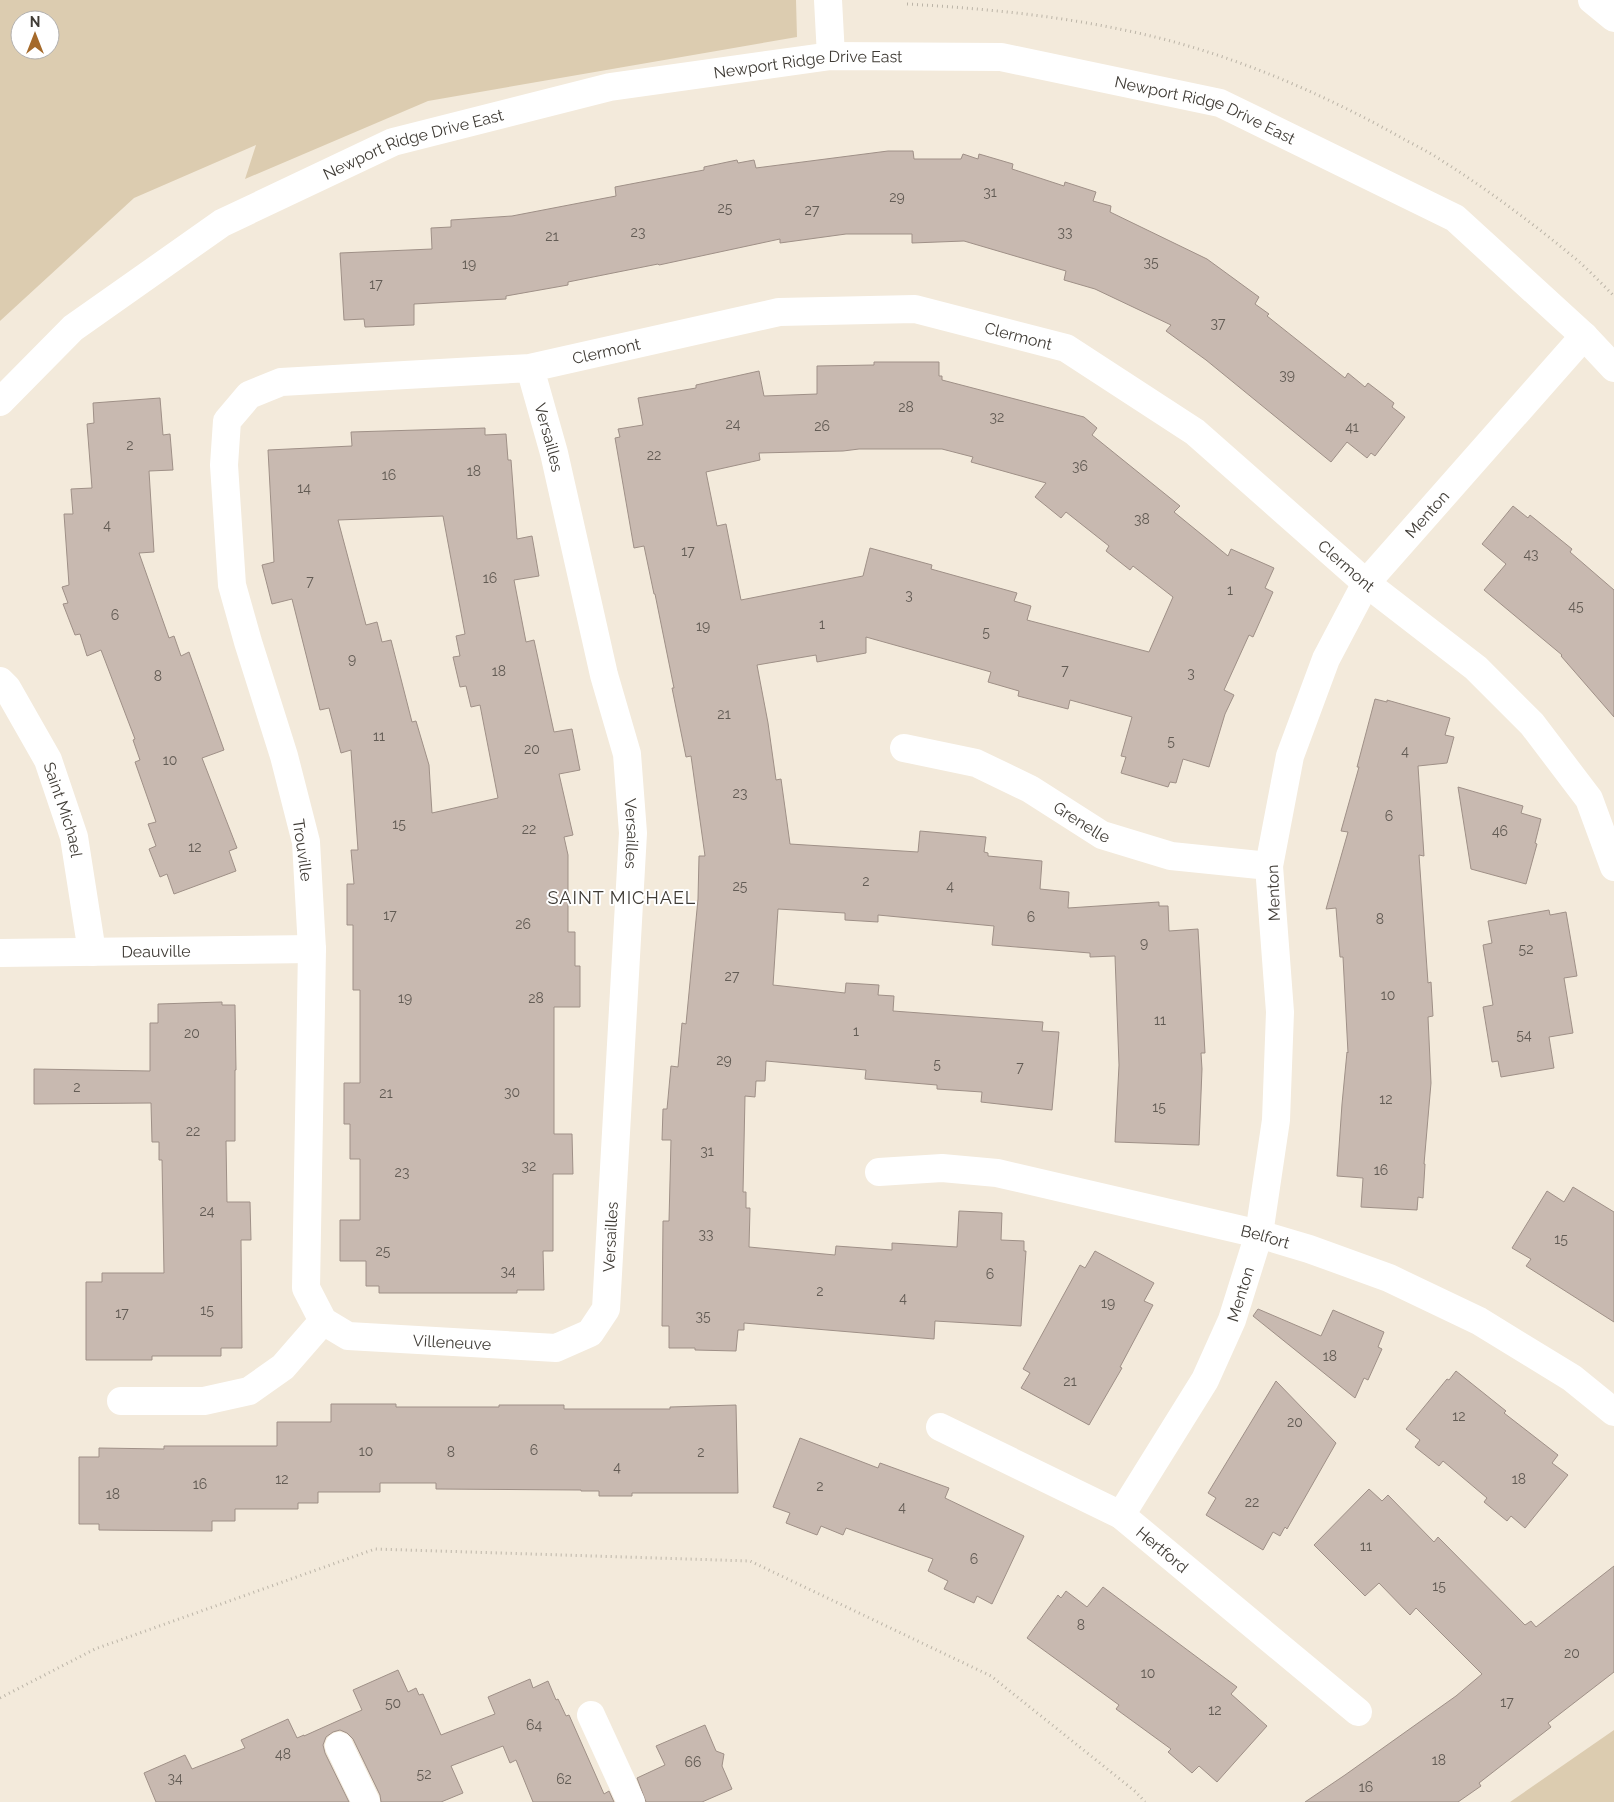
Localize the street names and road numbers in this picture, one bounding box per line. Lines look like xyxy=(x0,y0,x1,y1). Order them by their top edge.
street label: Newport Ridge Drive East xyxy=(712,47,903,82)
street label: Newport Ridge Drive East xyxy=(1113,72,1299,149)
street label: Newport Ridge Drive East xyxy=(320,105,506,184)
street label: Clermont xyxy=(982,318,1055,354)
street label: Clermont xyxy=(570,334,643,368)
street label: Versailles xyxy=(530,401,567,474)
street label: Menton xyxy=(1401,487,1453,542)
street label: Clermont xyxy=(1314,536,1379,596)
street label: Saint Michael xyxy=(39,760,86,859)
street label: Versailles xyxy=(620,798,642,870)
street label: Grenelle xyxy=(1050,798,1112,847)
street label: Trouville xyxy=(289,818,316,883)
street label: Menton xyxy=(1263,864,1284,922)
street label: Deauville xyxy=(121,942,191,961)
street label: Versailles xyxy=(599,1201,622,1273)
street label: Belfort xyxy=(1239,1221,1292,1253)
street label: Menton xyxy=(1223,1264,1258,1324)
street label: Villeneuve xyxy=(412,1331,492,1354)
street label: Hertford xyxy=(1132,1523,1192,1577)

